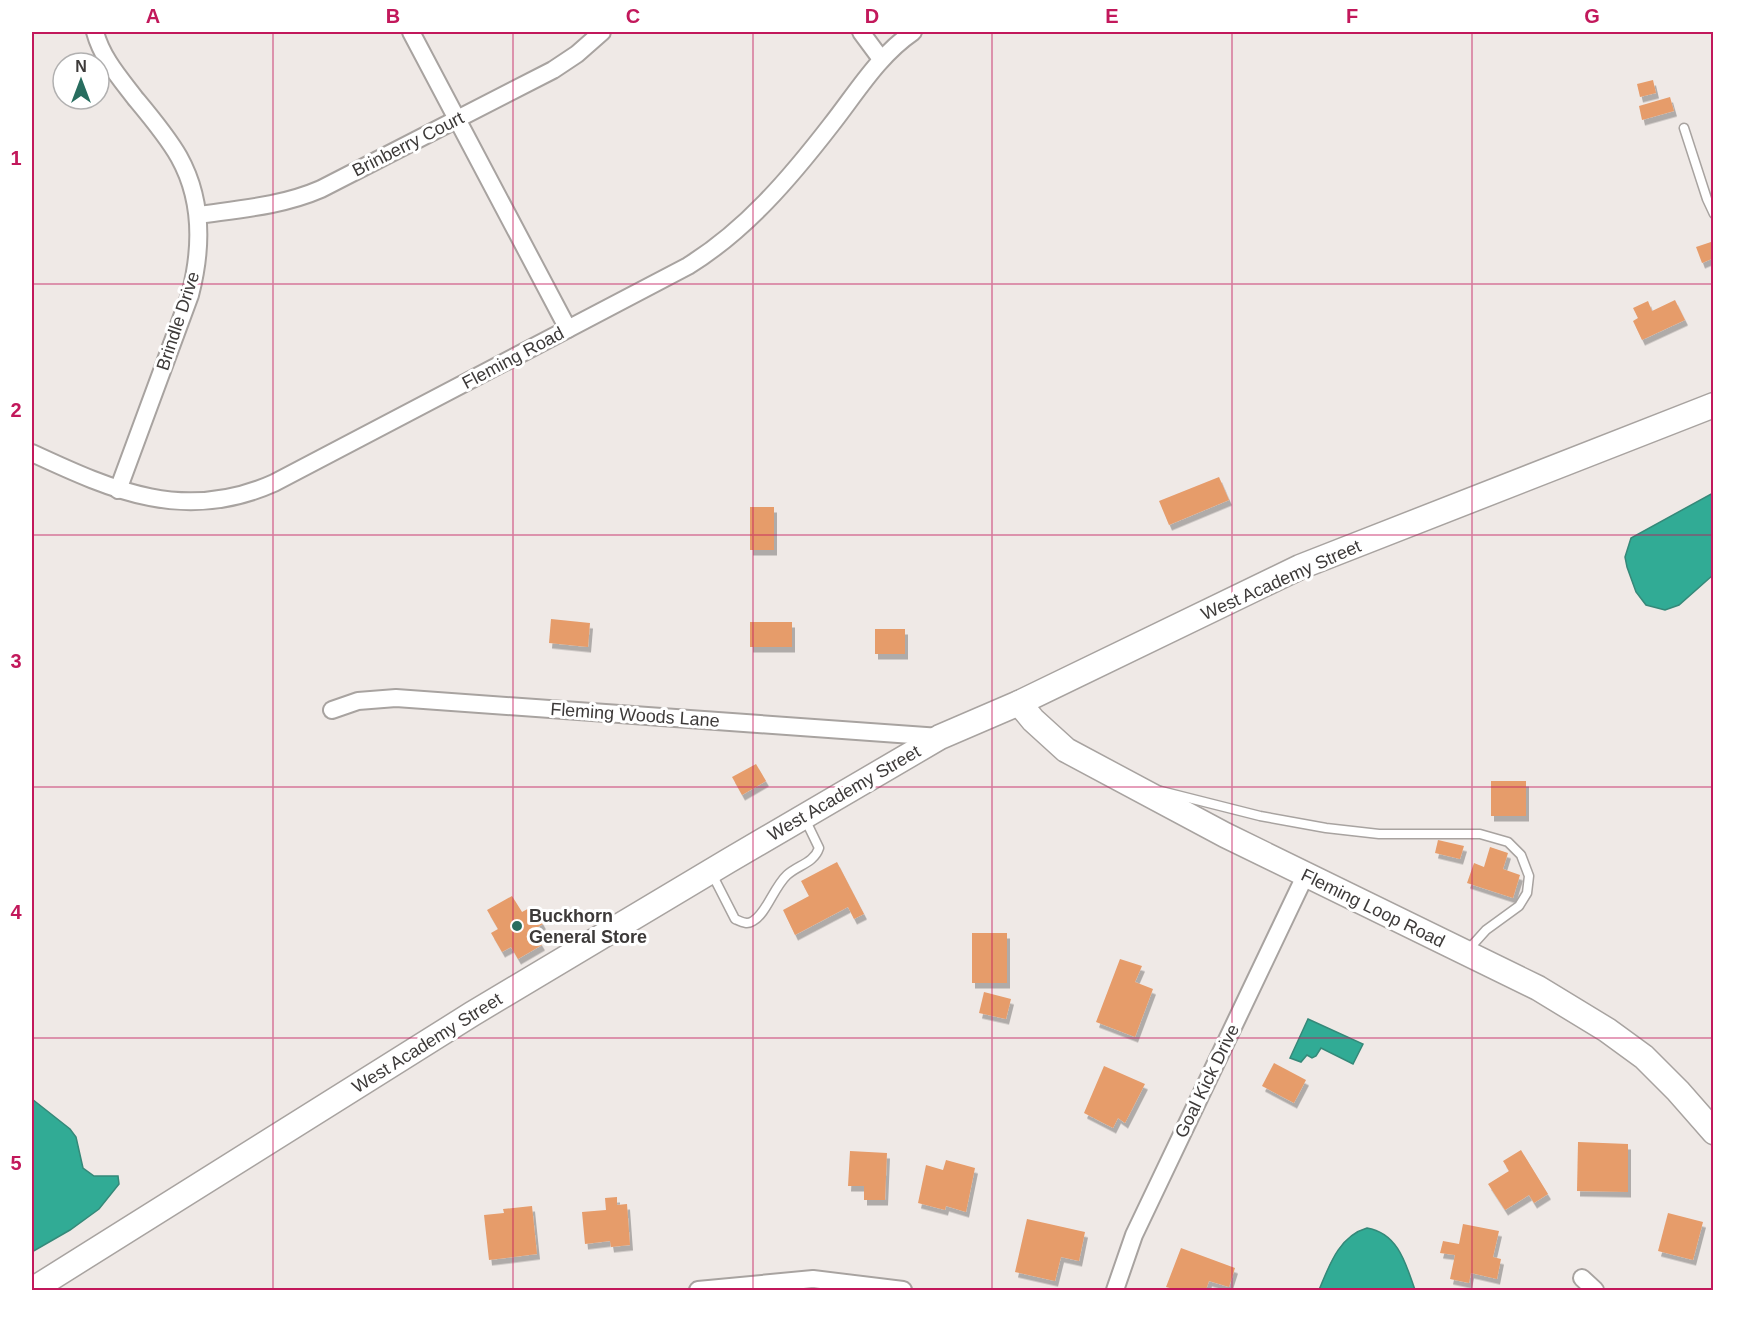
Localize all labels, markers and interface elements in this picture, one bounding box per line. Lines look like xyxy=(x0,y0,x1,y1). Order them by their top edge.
text: A xyxy=(146,5,160,27)
text: B xyxy=(386,5,400,27)
text: C xyxy=(626,5,640,27)
text: D xyxy=(865,5,879,27)
text: E xyxy=(1105,5,1119,27)
text: F xyxy=(1346,5,1358,27)
text: G xyxy=(1584,5,1600,27)
north arrow xyxy=(51,51,111,111)
text: N xyxy=(75,58,87,75)
street label: Brinberry Court xyxy=(349,107,467,181)
text: 1 xyxy=(10,147,22,169)
street label: Brindle Drive xyxy=(153,269,203,373)
street label: Fleming Road xyxy=(459,323,567,393)
text: 2 xyxy=(10,399,22,421)
street label: West Academy Street xyxy=(1198,536,1364,624)
text: 3 xyxy=(10,650,22,672)
street label: Fleming Woods Lane xyxy=(550,699,720,731)
street label: West Academy Street xyxy=(764,741,924,845)
street label: Fleming Loop Road xyxy=(1298,865,1448,951)
text: 4 xyxy=(10,901,22,923)
place label: Buckhorn General Store xyxy=(529,906,647,947)
marker: Buckhorn General Store xyxy=(510,919,524,933)
street label: West Academy Street xyxy=(348,989,506,1097)
street label: Goal Kick Drive xyxy=(1171,1021,1243,1141)
text: 5 xyxy=(10,1152,22,1174)

